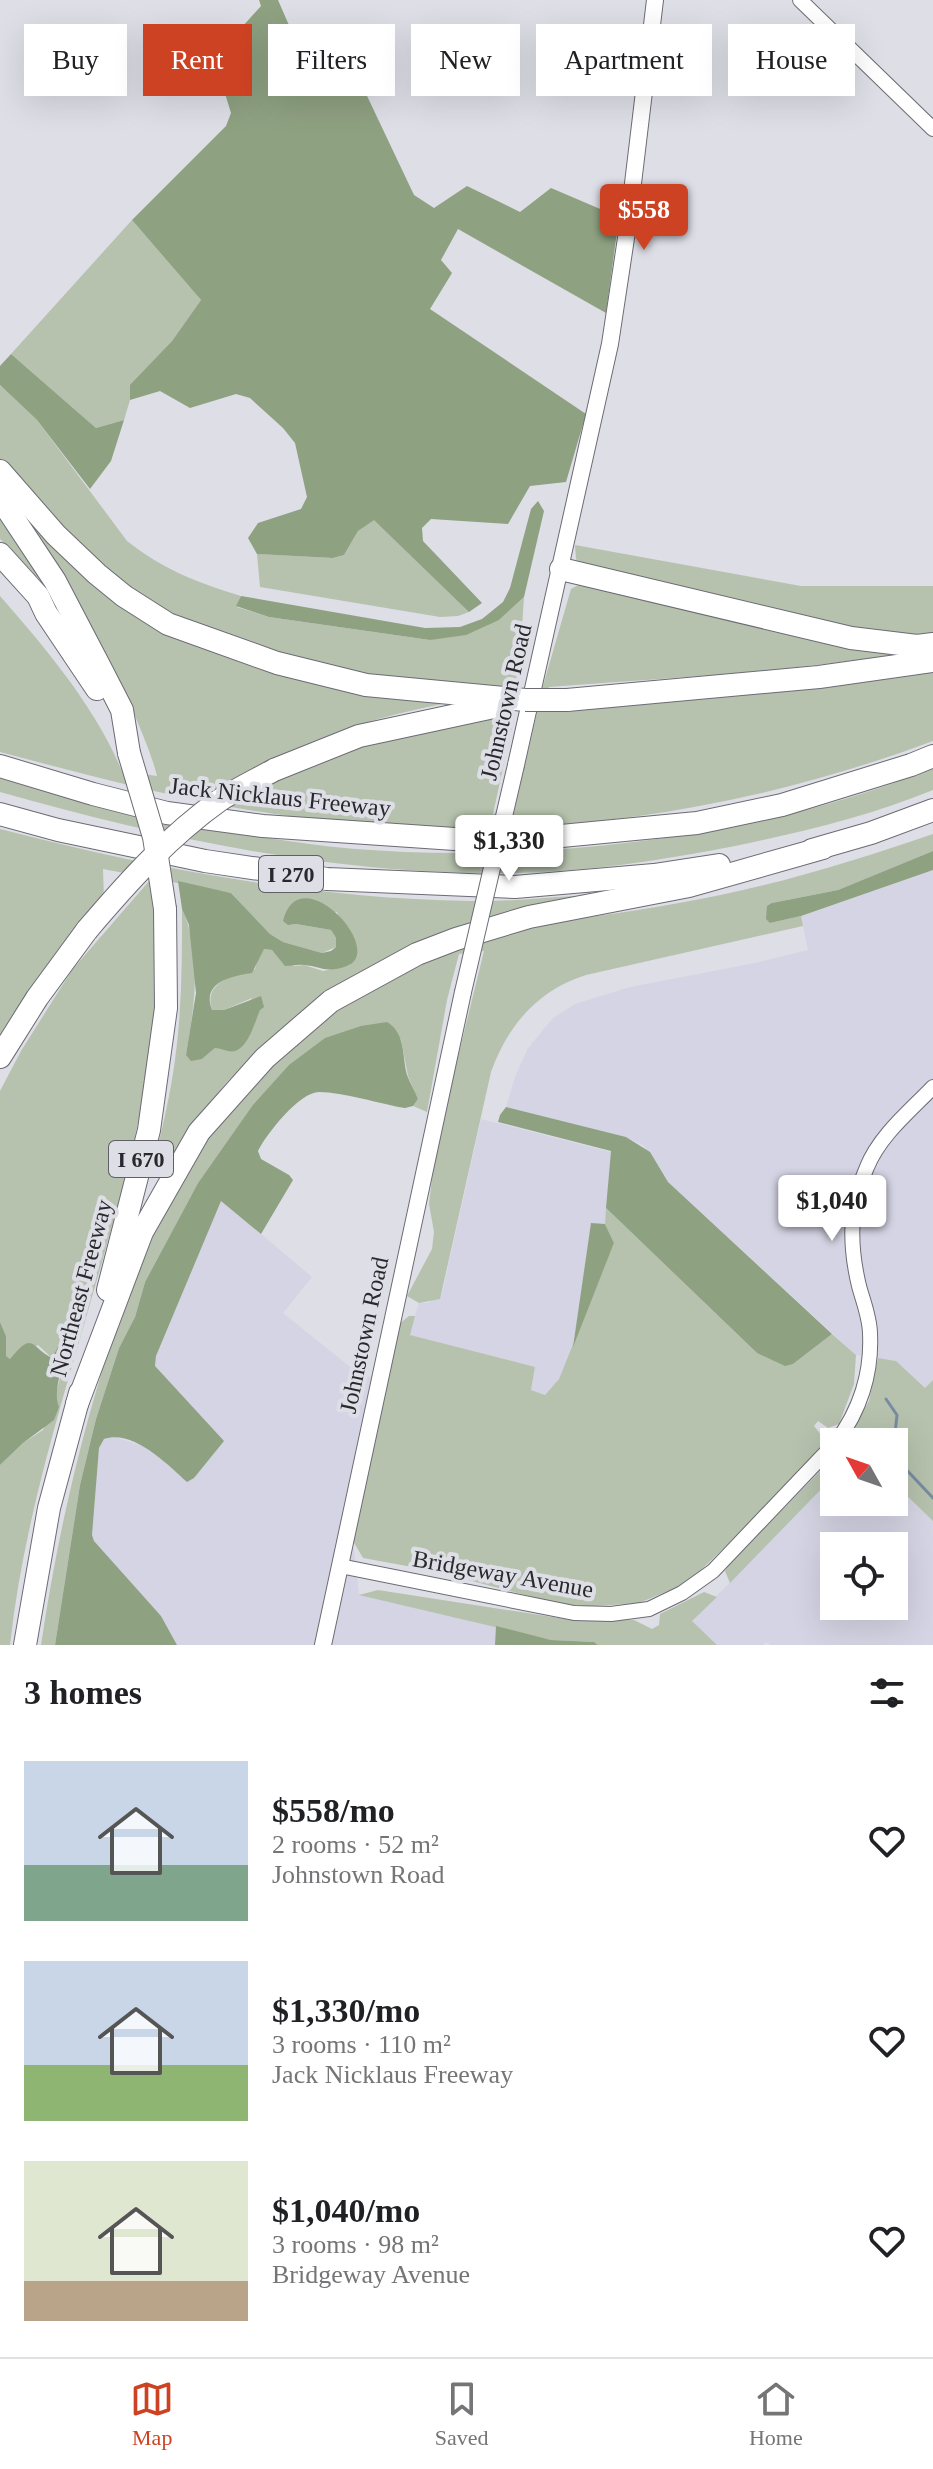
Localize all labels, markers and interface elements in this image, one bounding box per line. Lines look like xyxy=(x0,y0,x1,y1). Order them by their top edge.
chip: Buy xyxy=(24,24,127,96)
chip: Rent xyxy=(143,24,252,96)
chip: Filters xyxy=(268,24,395,96)
chip: New xyxy=(411,24,520,96)
chip: Apartment xyxy=(536,24,712,96)
chip: House xyxy=(728,24,855,96)
pin: $558 xyxy=(597,184,691,252)
text: $558 xyxy=(618,195,670,224)
street label: Johnstown Road xyxy=(475,621,537,783)
street label: Jack Nicklaus Freeway xyxy=(168,772,392,822)
pin: $1,330 xyxy=(444,815,574,883)
text: $1,330 xyxy=(473,826,545,855)
road number: I 270 xyxy=(259,856,323,892)
road number: I 670 xyxy=(109,1141,173,1177)
pin: $1,040 xyxy=(767,1175,897,1243)
text: $1,040 xyxy=(796,1186,868,1215)
street label: Northeast Freeway xyxy=(45,1197,117,1379)
street label: Johnstown Road xyxy=(335,1254,393,1416)
north arrow xyxy=(820,1428,908,1516)
map controls xyxy=(820,1428,908,1620)
button: locate xyxy=(820,1532,908,1620)
street label: Bridgeway Avenue xyxy=(411,1545,595,1603)
icon: filters xyxy=(865,1671,909,1715)
text: 3 homes xyxy=(24,1674,142,1711)
text: $558/mo xyxy=(272,1792,395,1829)
icon: home xyxy=(88,1793,184,1889)
icon: heart xyxy=(865,1819,909,1863)
text: 2 rooms · 52 m² xyxy=(272,1830,439,1859)
text: Johnstown Road xyxy=(272,1860,445,1889)
text: $1,330/mo xyxy=(272,1992,420,2029)
icon: home xyxy=(88,1993,184,2089)
icon: heart xyxy=(865,2019,909,2063)
text: 3 rooms · 110 m² xyxy=(272,2030,451,2059)
text: Jack Nicklaus Freeway xyxy=(272,2060,513,2089)
text: $1,040/mo xyxy=(272,2192,420,2229)
icon: home xyxy=(88,2193,184,2289)
icon: heart xyxy=(865,2219,909,2263)
text: 3 rooms · 98 m² xyxy=(272,2230,439,2259)
text: Bridgeway Avenue xyxy=(272,2260,470,2289)
tab: Map xyxy=(130,2377,174,2451)
tab: Saved xyxy=(435,2377,488,2451)
tab: Home xyxy=(749,2377,803,2451)

